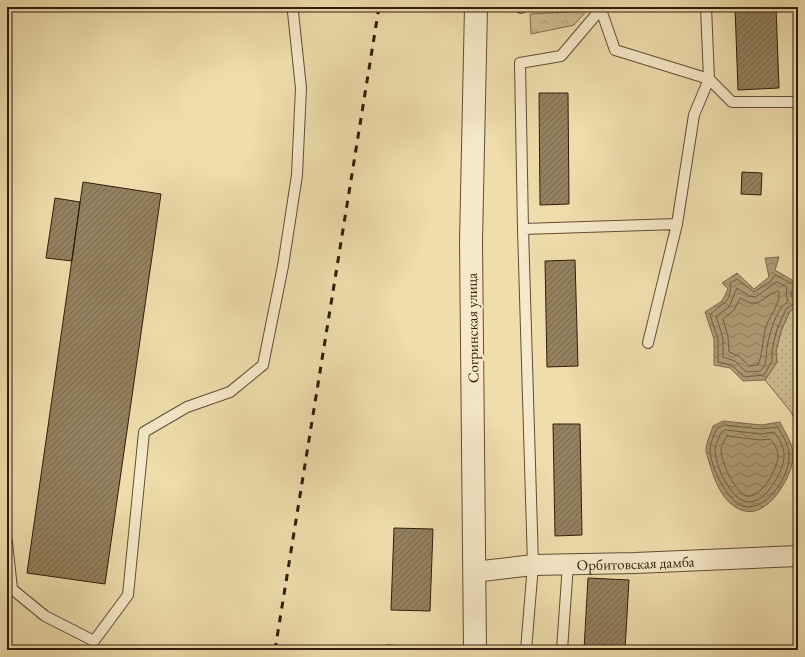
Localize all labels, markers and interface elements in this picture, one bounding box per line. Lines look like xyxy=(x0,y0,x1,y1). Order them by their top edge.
street label: Согринская улица xyxy=(462,273,482,383)
street label: Орбитовская дамба xyxy=(576,551,695,574)

